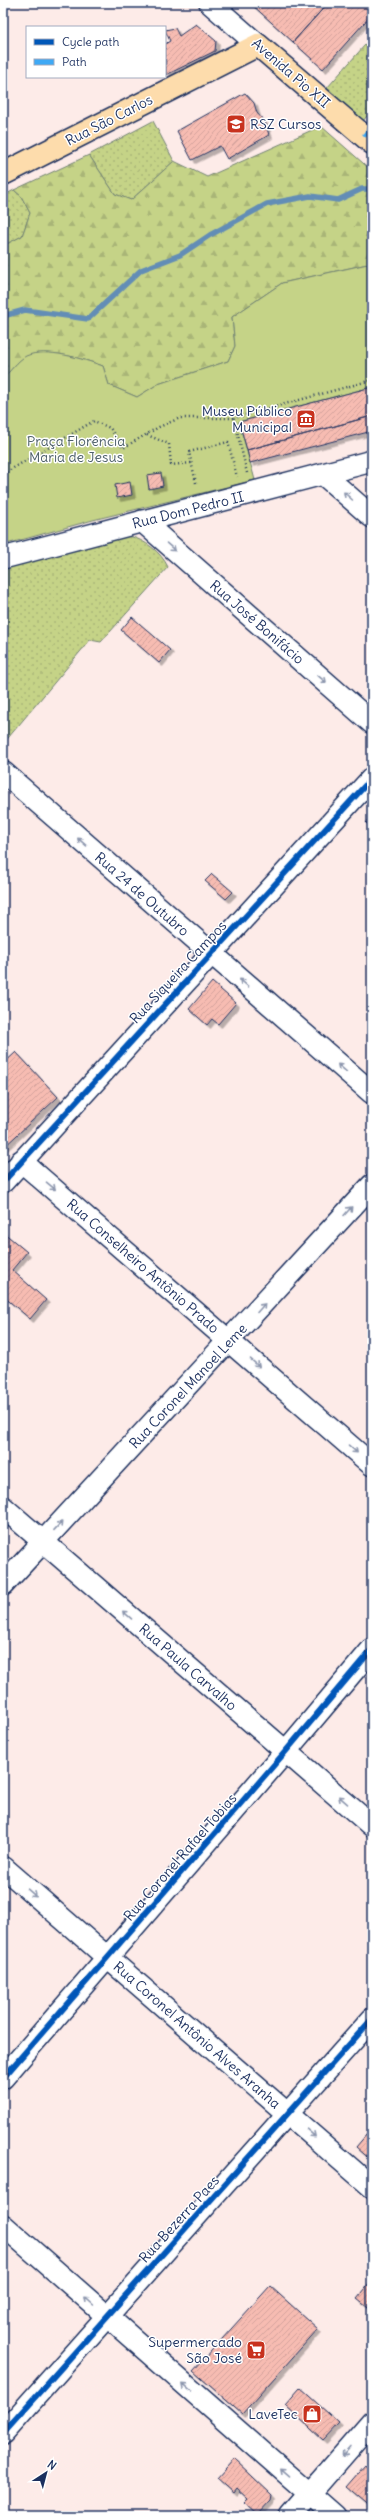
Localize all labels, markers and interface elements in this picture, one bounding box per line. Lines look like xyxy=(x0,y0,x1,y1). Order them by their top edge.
legend xyxy=(26,26,166,78)
text: Cycle path xyxy=(62,34,119,49)
street label: Avenida Pio XII xyxy=(248,34,334,112)
text: Path xyxy=(62,54,87,69)
street label: Rua São Carlos xyxy=(62,90,156,150)
school or university icon: RSZ Cursos xyxy=(225,113,247,135)
place label: RSZ Cursos xyxy=(250,115,321,133)
place label: Museu Público Municipal xyxy=(202,402,292,436)
museum icon: Museu Público Municipal xyxy=(295,408,317,430)
park label: Praça Florência Maria de Jesus xyxy=(27,432,125,466)
street label: Rua Dom Pedro II xyxy=(130,487,246,533)
one-way arrow xyxy=(343,492,353,501)
one-way arrow xyxy=(166,543,177,552)
street label: Rua José Bonifácio xyxy=(206,576,308,668)
one-way arrow xyxy=(316,675,327,684)
one-way arrow xyxy=(77,838,88,847)
street label: Rua 24 de Outubro xyxy=(91,848,193,940)
street label: Rua Siqueira Campos xyxy=(126,917,230,1027)
one-way arrow xyxy=(239,979,249,988)
one-way arrow xyxy=(337,1063,348,1072)
one-way arrow xyxy=(46,1182,56,1191)
street label: Rua Conselheiro Antônio Prado xyxy=(63,1195,223,1337)
one-way arrow xyxy=(343,1206,353,1216)
one-way arrow xyxy=(256,1302,265,1313)
street label: Rua Coronel Manoel Leme xyxy=(125,1320,251,1452)
one-way arrow xyxy=(250,1359,260,1368)
one-way arrow xyxy=(348,1444,358,1453)
one-way arrow xyxy=(53,1521,63,1531)
one-way arrow xyxy=(122,1611,133,1620)
street label: Rua Paula Carvalho xyxy=(135,1620,241,1714)
street label: Rua Coronel Rafael Tobias xyxy=(120,1789,240,1925)
one-way arrow xyxy=(337,1796,348,1805)
one-way arrow xyxy=(27,1888,37,1897)
street label: Rua Coronel Antônio Alves Aranha xyxy=(110,1957,284,2113)
one-way arrow xyxy=(306,2129,316,2138)
street label: Rua Bezerra Paes xyxy=(135,2172,223,2266)
one-way arrow xyxy=(84,2297,94,2306)
place label: Supermercado São José xyxy=(148,2333,242,2367)
supermarket icon: Supermercado São José xyxy=(245,2339,267,2361)
one-way arrow xyxy=(181,2382,192,2391)
shop icon: LaveTec xyxy=(301,2403,323,2425)
place label: LaveTec xyxy=(248,2405,298,2423)
one-way arrow xyxy=(342,2447,351,2457)
north arrow xyxy=(26,2453,66,2493)
text: N xyxy=(45,2457,59,2473)
one-way arrow xyxy=(280,2468,290,2477)

